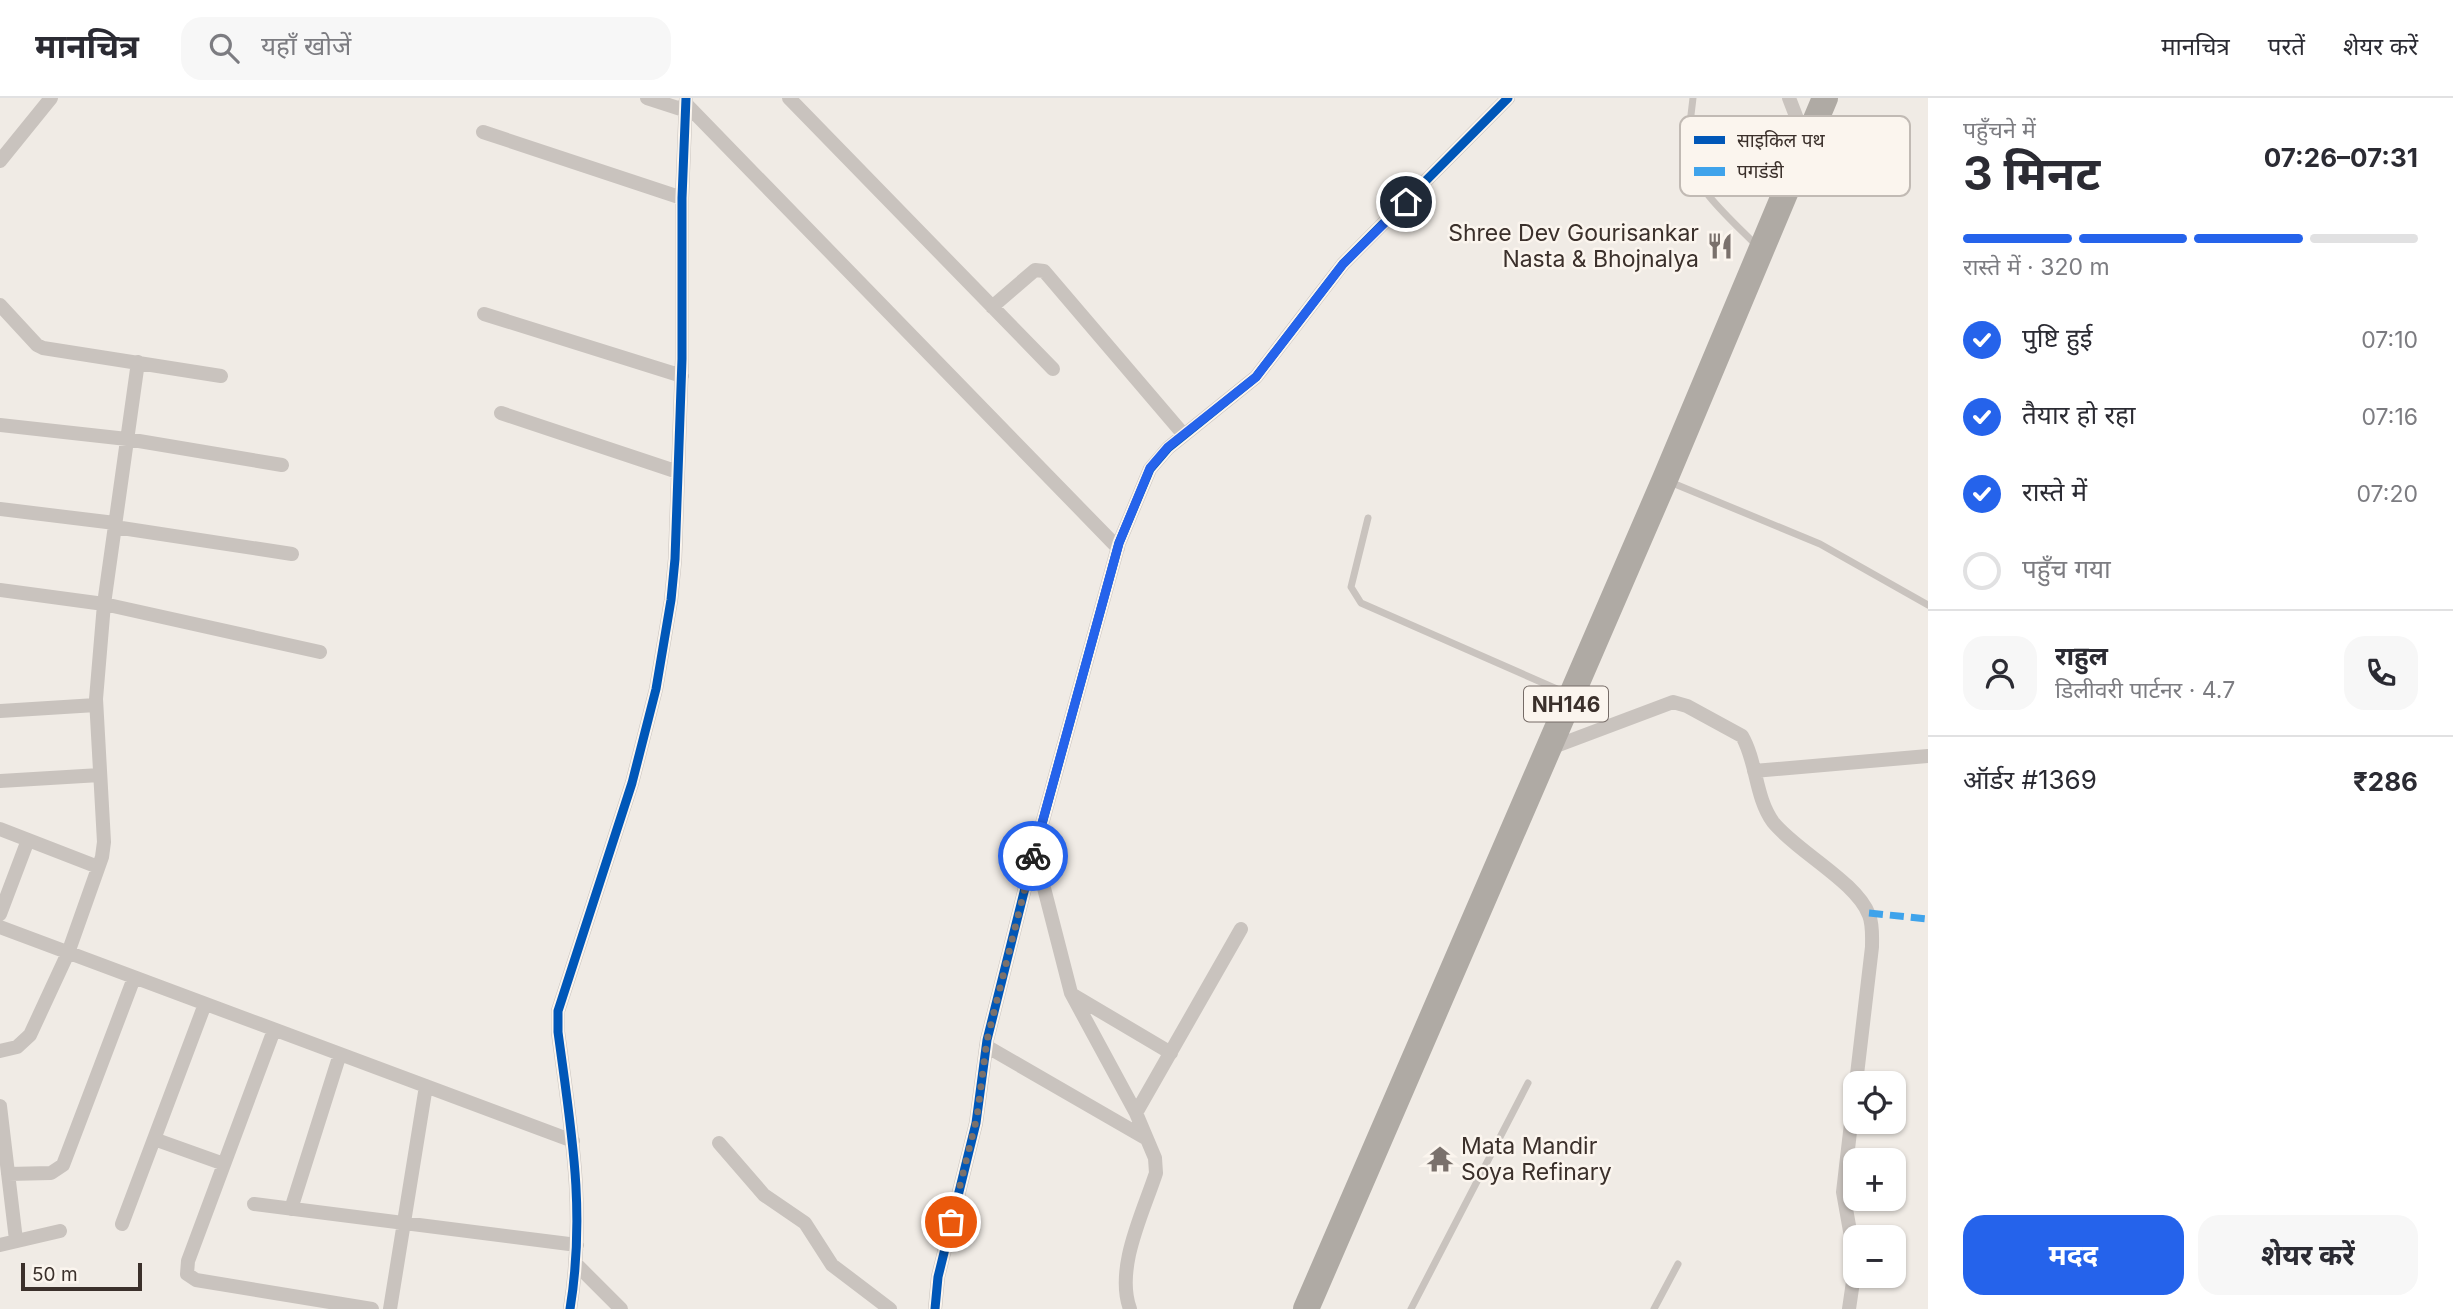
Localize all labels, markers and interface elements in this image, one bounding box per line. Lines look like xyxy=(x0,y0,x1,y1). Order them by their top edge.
search box xyxy=(181,17,671,80)
text: मानचित्र xyxy=(35,26,139,66)
icon: search xyxy=(205,29,243,67)
text: यहाँ खोजें xyxy=(261,30,351,61)
text: मानचित्र xyxy=(2161,32,2230,61)
text: परतें xyxy=(2268,32,2305,61)
text: शेयर करें xyxy=(2343,32,2418,61)
legend xyxy=(1680,116,1910,196)
text: पहुँचने में xyxy=(1963,116,2036,144)
text: साइकिल पथ xyxy=(1737,129,1826,152)
text: 07:26–07:31 xyxy=(2264,142,2418,173)
text: 3 मिनट xyxy=(1963,145,2100,201)
text: पगडंडी xyxy=(1737,160,1785,183)
pin xyxy=(1376,172,1436,232)
icon: home xyxy=(1387,183,1425,221)
place label: Shree Dev Gourisankar Nasta & Bhojnalya xyxy=(1448,219,1699,273)
restaurant icon: Shree Dev Gourisankar Nasta & Bhojnalya xyxy=(1705,231,1735,261)
text: रास्ते में · 320 m xyxy=(1963,253,2110,281)
icon: check xyxy=(1963,321,2001,359)
text: पुष्टि हुई xyxy=(2022,322,2093,353)
text: 07:10 xyxy=(2361,326,2418,354)
icon: check xyxy=(1963,398,2001,436)
text: तैयार हो रहा xyxy=(2022,399,2136,430)
text: 07:16 xyxy=(2361,403,2418,431)
icon: check xyxy=(1963,475,2001,513)
text: रास्ते में xyxy=(2022,476,2087,507)
text: 07:20 xyxy=(2357,480,2418,508)
text: पहुँच गया xyxy=(2022,553,2111,584)
button: person xyxy=(1963,636,2037,710)
button: phone xyxy=(2344,636,2418,710)
text: राहुल xyxy=(2055,640,2108,671)
text: डिलीवरी पार्टनर · 4.7 xyxy=(2055,676,2235,704)
road number: NH146 xyxy=(1524,686,1608,722)
text: ऑर्डर #1369 xyxy=(1963,764,2097,795)
text: ₹286 xyxy=(2353,766,2418,797)
courier xyxy=(998,821,1068,891)
icon: bike xyxy=(1014,837,1052,875)
map controls xyxy=(1843,1071,1906,1288)
button: locate xyxy=(1843,1071,1906,1134)
place label: Mata Mandir Soya Refinary xyxy=(1461,1132,1612,1186)
temple icon: Mata Mandir Soya Refinary xyxy=(1425,1144,1455,1174)
button: + xyxy=(1843,1148,1906,1211)
pin xyxy=(921,1192,981,1252)
icon: bag xyxy=(932,1203,970,1241)
button: मदद xyxy=(1963,1215,2184,1295)
button: शेयर करें xyxy=(2198,1215,2418,1295)
button: − xyxy=(1843,1225,1906,1288)
scale bar xyxy=(21,1260,142,1292)
text: 50 m xyxy=(32,1263,78,1286)

